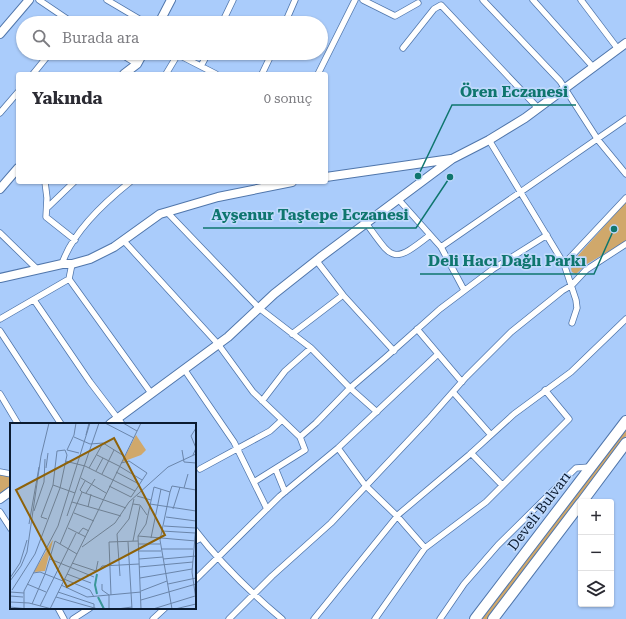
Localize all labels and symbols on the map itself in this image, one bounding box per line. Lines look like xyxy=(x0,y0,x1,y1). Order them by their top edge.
callout: Ören Eczanesi xyxy=(452,78,576,105)
text: Ören Eczanesi xyxy=(460,82,568,101)
callout: Ayşenur Taştepe Eczanesi xyxy=(203,201,416,228)
text: Ayşenur Taştepe Eczanesi xyxy=(211,206,409,224)
callout: Deli Hacı Dağlı Parkı xyxy=(420,247,594,274)
text: Deli Hacı Dağlı Parkı xyxy=(428,252,586,270)
inset map xyxy=(10,423,196,609)
street label: Develi Bulvarı xyxy=(504,468,574,553)

